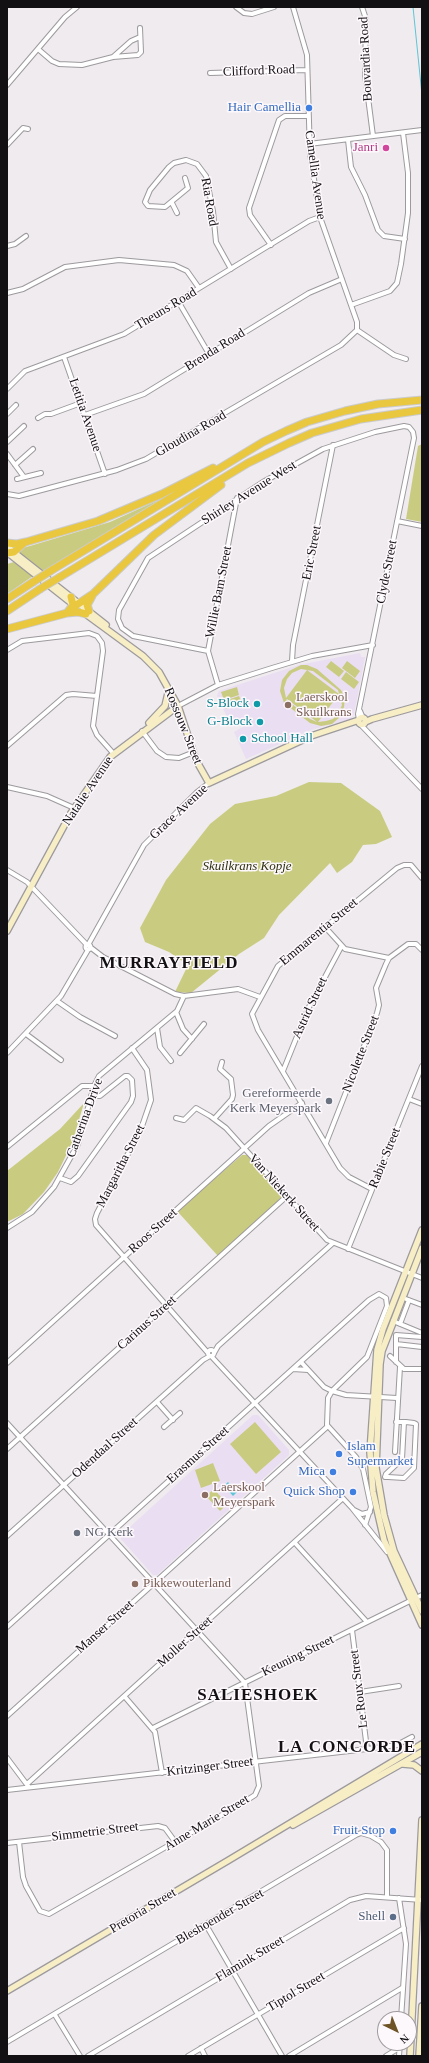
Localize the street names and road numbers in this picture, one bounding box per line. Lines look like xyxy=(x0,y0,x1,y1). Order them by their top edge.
street label: Bouvardia Road xyxy=(356,16,376,102)
street label: Clifford Road xyxy=(223,62,295,80)
street label: Camellia Avenue xyxy=(301,130,329,220)
street label: Ria Road xyxy=(197,177,221,227)
street label: Theuns Road xyxy=(132,285,200,333)
street label: Brenda Road xyxy=(182,325,248,375)
street label: Letitia Avenue xyxy=(65,376,105,454)
street label: Gloudina Road xyxy=(153,407,229,461)
street label: Shirley Avenue West xyxy=(199,457,299,529)
street label: Eric Street xyxy=(299,524,325,582)
street label: Clyde Street xyxy=(373,539,401,605)
street label: Willie Bam Street xyxy=(202,545,236,639)
street label: Rossouw Street xyxy=(161,685,205,767)
street label: Natalie Avenue xyxy=(59,753,117,829)
street label: Grace Avenue xyxy=(147,781,211,843)
street label: Emmarentia Street xyxy=(277,895,361,969)
street label: Astrid Street xyxy=(289,975,331,1041)
street label: Nicolette Street xyxy=(339,1013,383,1095)
street label: Catherina Drive xyxy=(63,1076,107,1160)
street label: Margaritha Street xyxy=(93,1122,149,1210)
street label: Rabie Street xyxy=(366,1125,404,1191)
street label: Van Niekerk Street xyxy=(245,1151,323,1235)
street label: Roos Street xyxy=(125,1205,181,1257)
street label: Carinus Street xyxy=(114,1292,180,1354)
street label: Odendaal Street xyxy=(69,1414,141,1482)
street label: Erasmus Street xyxy=(164,1423,232,1487)
street label: Manser Street xyxy=(73,1597,137,1657)
street label: Moller Street xyxy=(154,1613,216,1671)
street label: Keuning Street xyxy=(259,1632,337,1680)
street label: Le Roux Street xyxy=(346,1649,372,1729)
street label: Kritzinger Street xyxy=(166,1754,254,1780)
street label: Anne Marie Street xyxy=(162,1792,252,1854)
street label: Simmetrie Street xyxy=(51,1819,139,1845)
street label: Pretoria Street xyxy=(107,1885,179,1937)
street label: Bleshoender Street xyxy=(173,1886,267,1948)
street label: Flamink Street xyxy=(213,1933,287,1985)
street label: Tiptol Street xyxy=(264,1969,328,2015)

